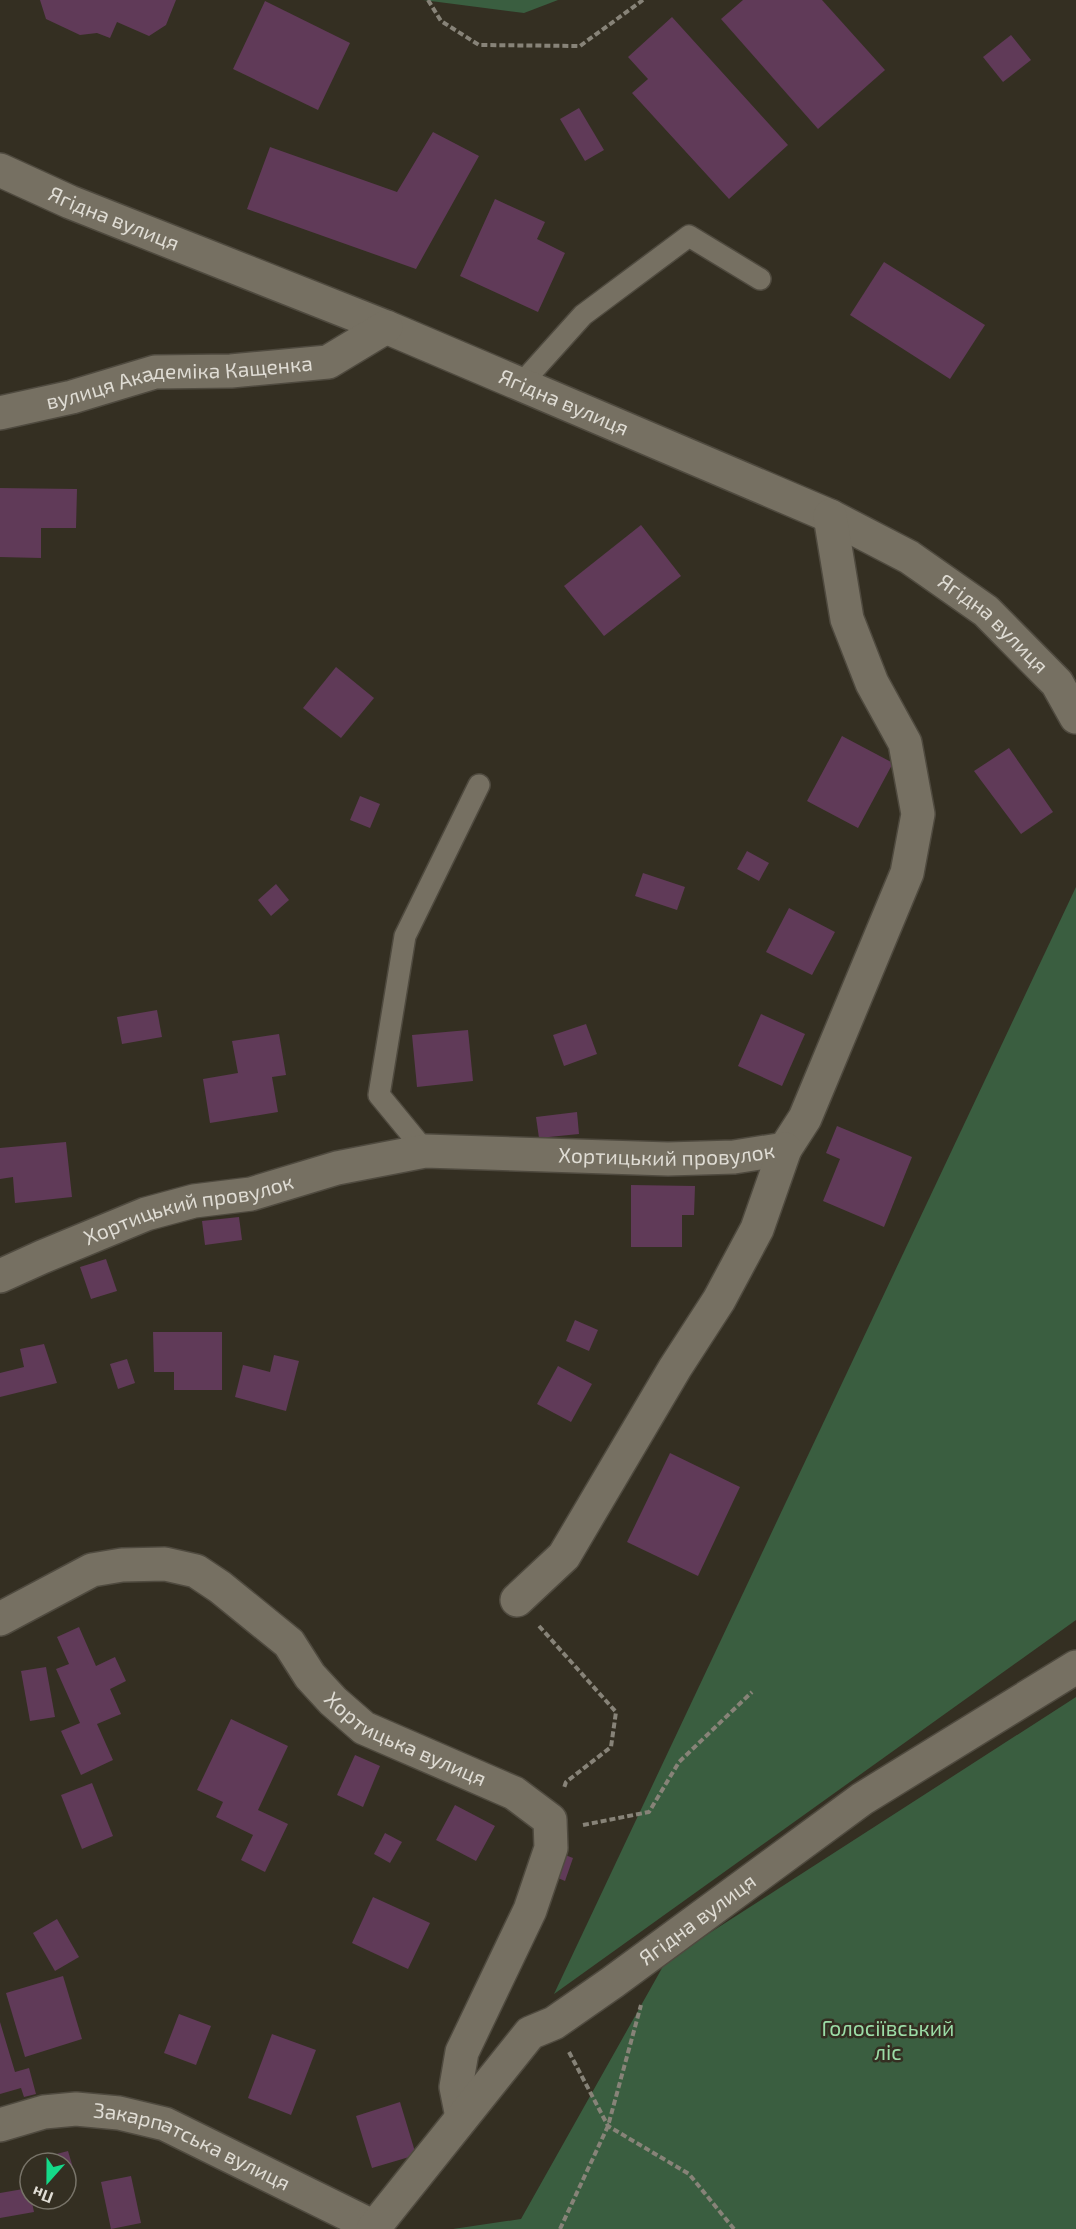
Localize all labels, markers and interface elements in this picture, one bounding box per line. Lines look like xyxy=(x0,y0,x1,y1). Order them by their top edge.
street label: Ягідна вулиця xyxy=(45,180,183,255)
street label: вулиця Академіка Кащенка xyxy=(43,349,314,413)
street label: Ягідна вулиця xyxy=(496,363,633,440)
street label: Ягідна вулиця xyxy=(934,568,1054,678)
street label: Хортицький провулок xyxy=(558,1137,776,1170)
street label: Хортицький провулок xyxy=(80,1168,296,1249)
street label: Хортицька вулиця xyxy=(320,1686,491,1791)
street label: Ягідна вулиця xyxy=(633,1867,760,1970)
park label: Голосіївський ліс xyxy=(822,2015,954,2064)
street label: Закарпатська вулиця xyxy=(92,2097,295,2195)
north arrow xyxy=(18,2151,78,2211)
text: Пн xyxy=(29,2183,56,2208)

